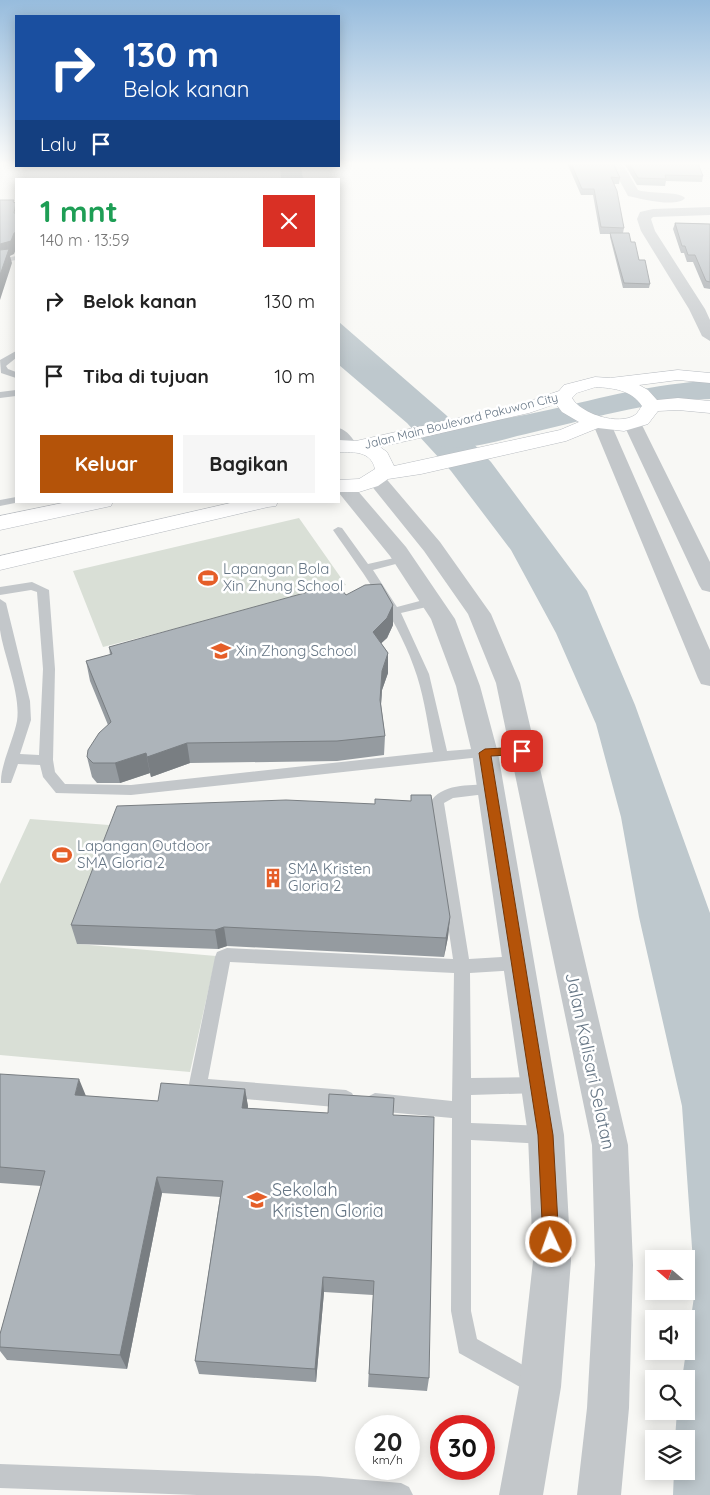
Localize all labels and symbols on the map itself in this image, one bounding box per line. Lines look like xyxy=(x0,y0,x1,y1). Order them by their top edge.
street label: Jalan Main Boulevard Pakuwon City xyxy=(362,389,559,452)
place label: Lapangan Bola Xin Zhung School xyxy=(223,559,343,595)
sports icon: Lapangan Bola Xin Zhung School xyxy=(197,567,219,589)
school or university icon: Xin Zhong School xyxy=(210,640,232,662)
place label: Xin Zhong School xyxy=(236,641,357,660)
pin xyxy=(501,730,543,772)
place label: Lapangan Outdoor SMA Gloria 2 xyxy=(77,836,210,872)
sports icon: Lapangan Outdoor SMA Gloria 2 xyxy=(51,844,73,866)
place label: SMA Kristen Gloria 2 xyxy=(288,859,371,895)
building icon: SMA Kristen Gloria 2 xyxy=(262,867,284,889)
street label: Jalan Kalisari Selatan xyxy=(560,970,621,1152)
place label: Sekolah Kristen Gloria xyxy=(272,1178,384,1222)
school or university icon: Sekolah Kristen Gloria xyxy=(246,1189,268,1211)
position arrow xyxy=(524,1215,576,1267)
north arrow xyxy=(645,1250,695,1300)
speed limit sign: 30 xyxy=(430,1415,495,1480)

